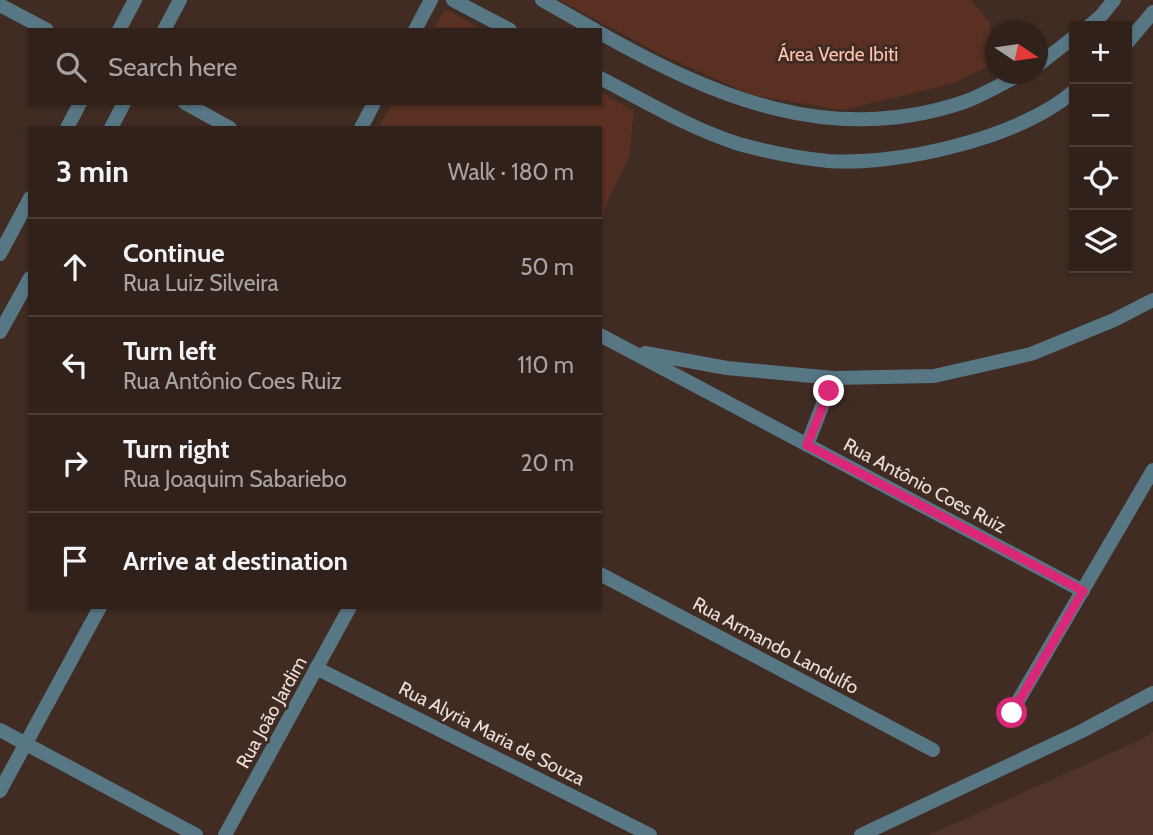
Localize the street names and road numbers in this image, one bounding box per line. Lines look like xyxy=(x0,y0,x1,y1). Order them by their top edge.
street label: Rua Antônio Coes Ruiz xyxy=(840,433,1010,538)
street label: Rua Armando Landulfo xyxy=(689,592,863,699)
street label: Rua João Jardim xyxy=(231,652,312,772)
street label: Rua Alyria Maria de Souza xyxy=(395,677,589,790)

